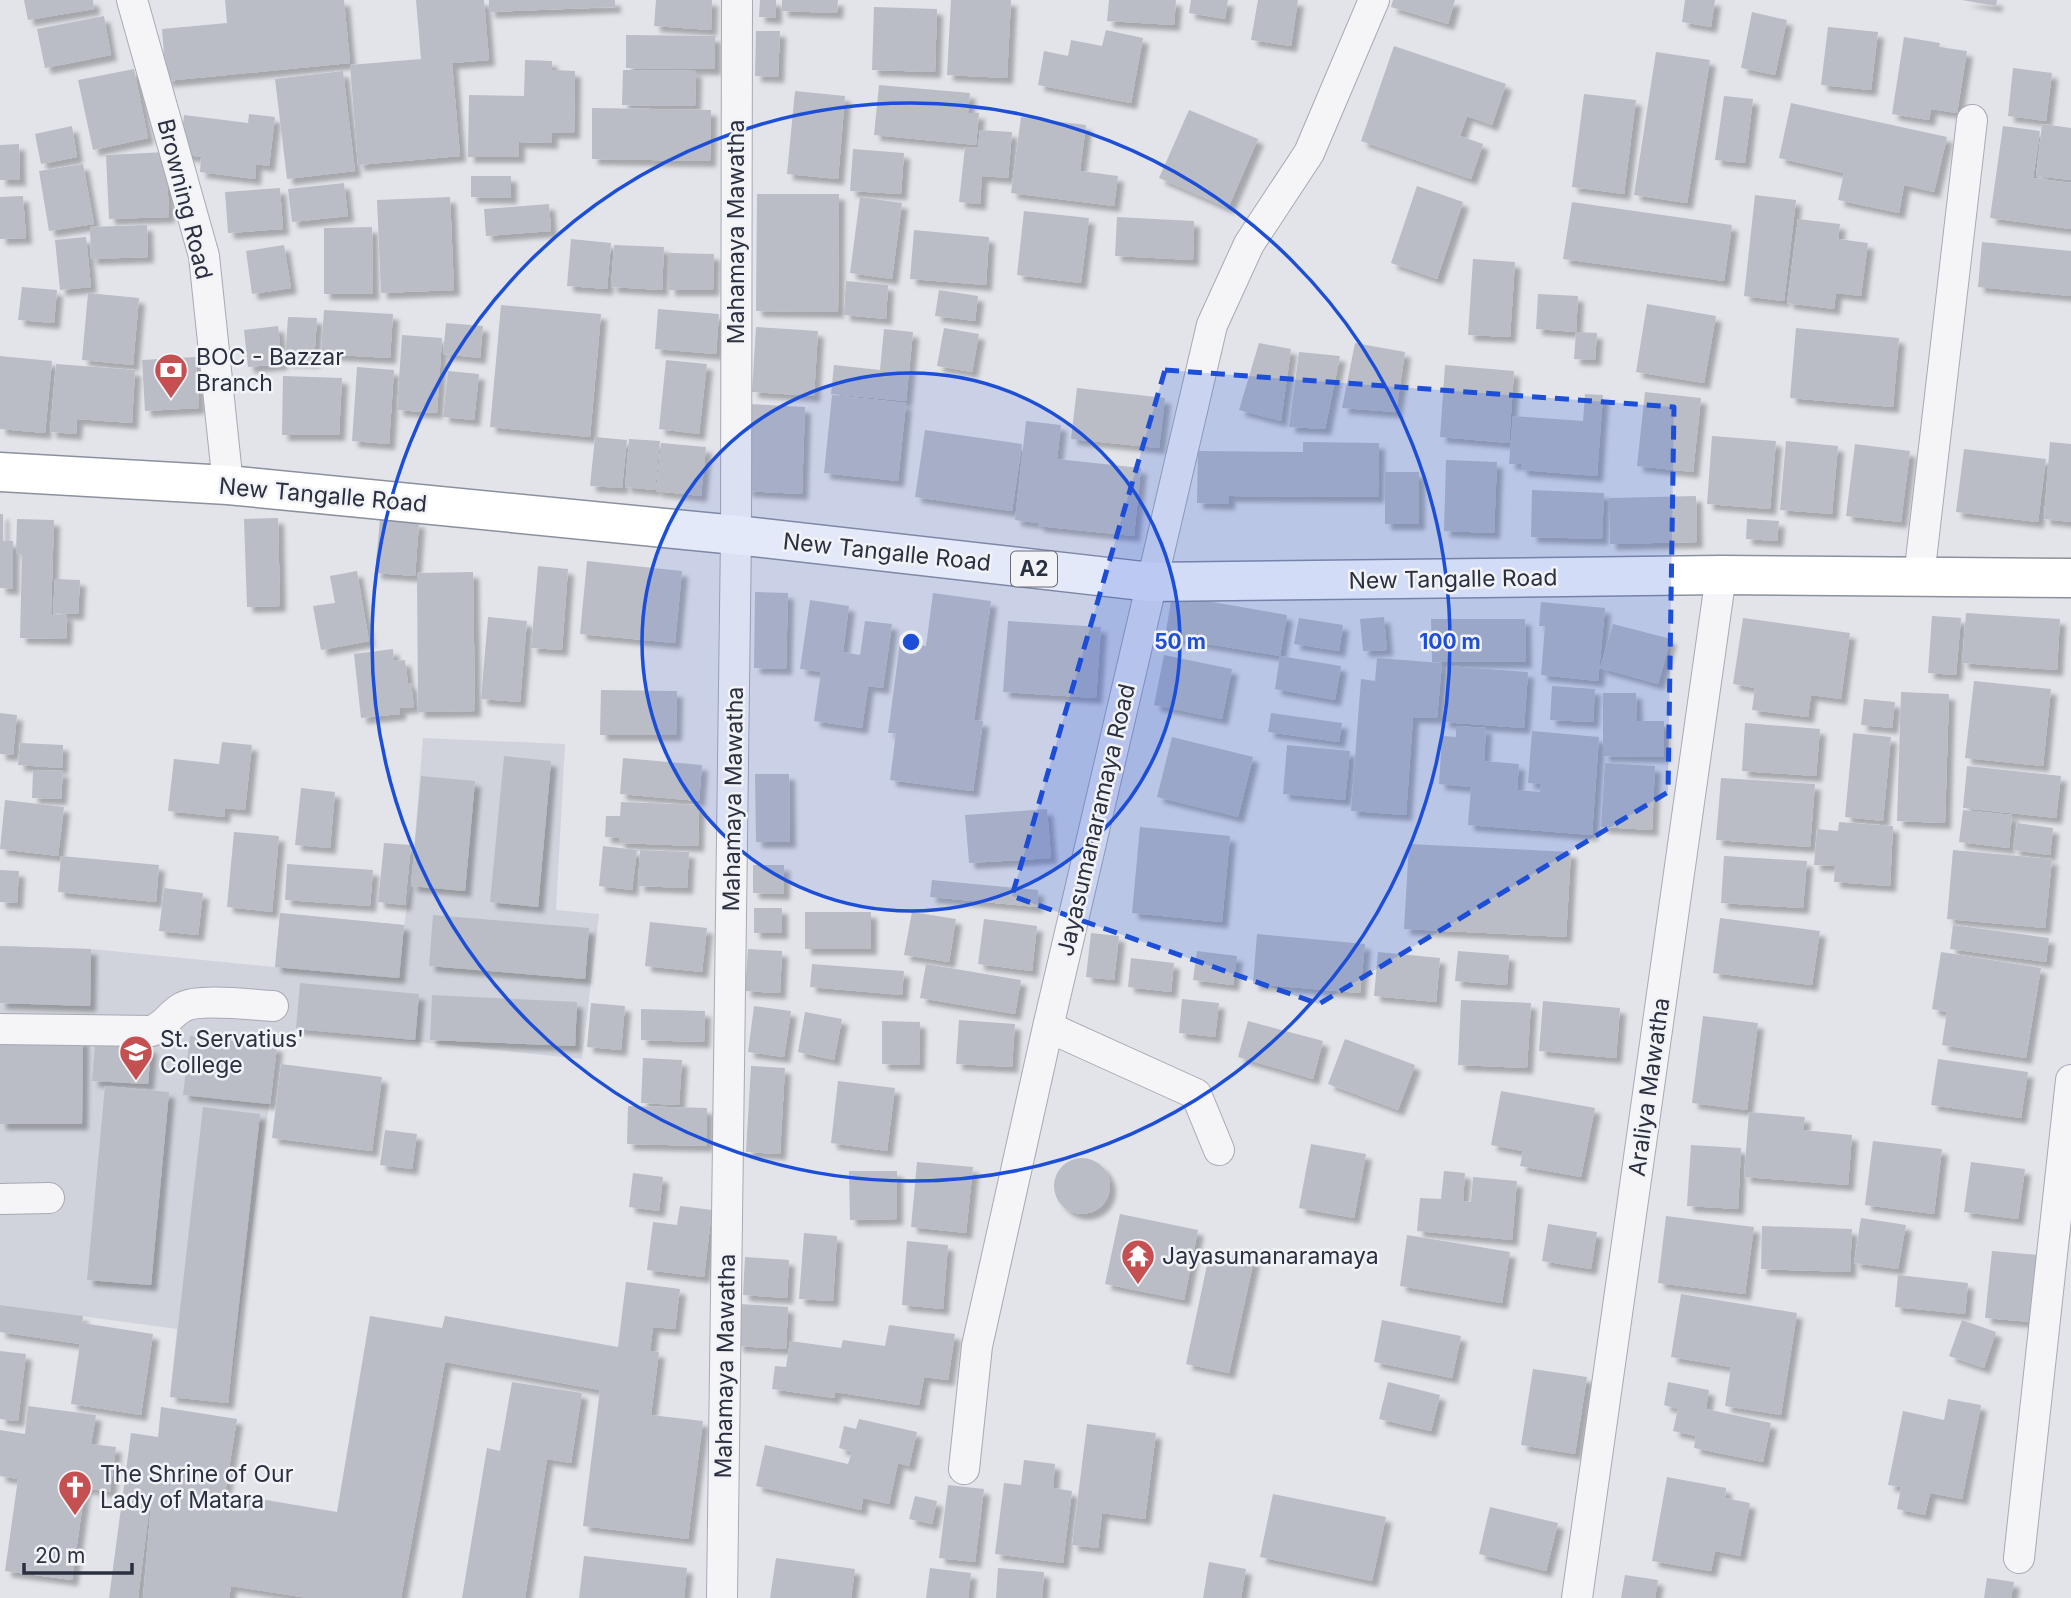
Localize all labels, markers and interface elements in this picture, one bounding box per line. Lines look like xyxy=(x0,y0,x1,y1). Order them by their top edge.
street label: Browning Road xyxy=(152,116,218,282)
street label: Mahamaya Mawatha xyxy=(722,120,750,344)
place label: BOC - Bazzar Branch xyxy=(196,343,344,397)
bank icon: BOC - Bazzar Branch xyxy=(152,351,190,400)
street label: New Tangalle Road xyxy=(218,472,428,518)
street label: New Tangalle Road xyxy=(782,527,992,577)
road number: A2 xyxy=(1011,552,1057,586)
street label: New Tangalle Road xyxy=(1348,563,1558,595)
text: 50 m xyxy=(1154,629,1206,654)
text: 100 m xyxy=(1419,629,1481,654)
centre of rings xyxy=(899,630,923,654)
street label: Jayasumanaramaya Road xyxy=(1051,681,1141,959)
street label: Mahamaya Mawatha xyxy=(717,686,749,912)
street label: Araliya Mawatha xyxy=(1623,996,1675,1178)
place label: St. Servatius' College xyxy=(160,1025,304,1079)
school or university icon: St. Servatius' College xyxy=(117,1033,155,1082)
temple icon: Jayasumanaramaya xyxy=(1119,1237,1157,1286)
place label: Jayasumanaramaya xyxy=(1162,1242,1379,1270)
street label: Mahamaya Mawatha xyxy=(709,1253,741,1479)
place label: The Shrine of Our Lady of Matara xyxy=(100,1460,294,1514)
church icon: The Shrine of Our Lady of Matara xyxy=(56,1468,94,1517)
scale bar xyxy=(24,1532,133,1576)
text: 20 m xyxy=(35,1543,85,1568)

